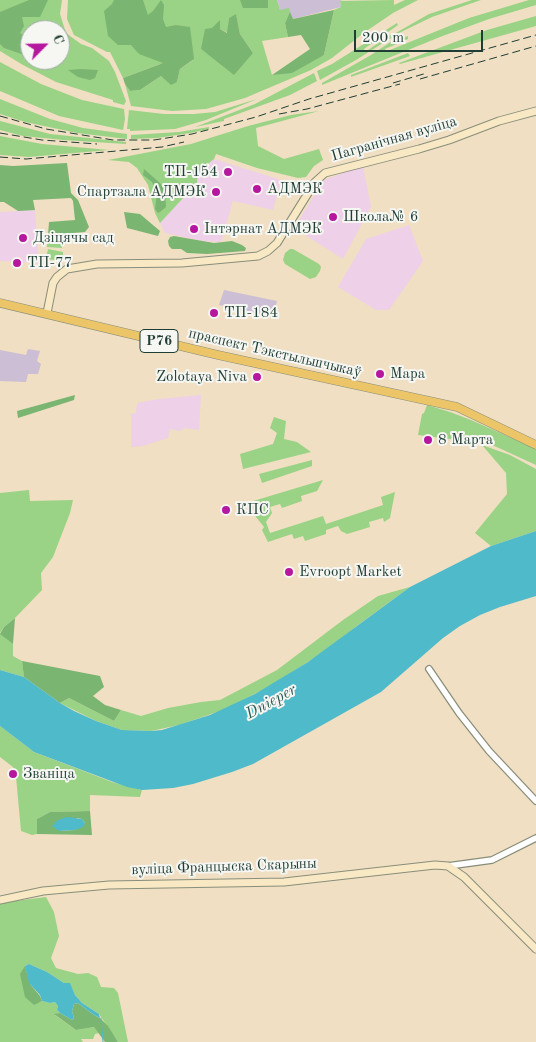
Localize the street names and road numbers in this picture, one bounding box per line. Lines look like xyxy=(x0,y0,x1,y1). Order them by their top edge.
street label: Пагранічная вуліца xyxy=(329,112,459,166)
street label: праспект Тэкстыльшчыкаў xyxy=(187,324,363,382)
road number: Р76 xyxy=(140,330,178,352)
street label: вуліца Францыска Скарыны xyxy=(131,855,317,879)

